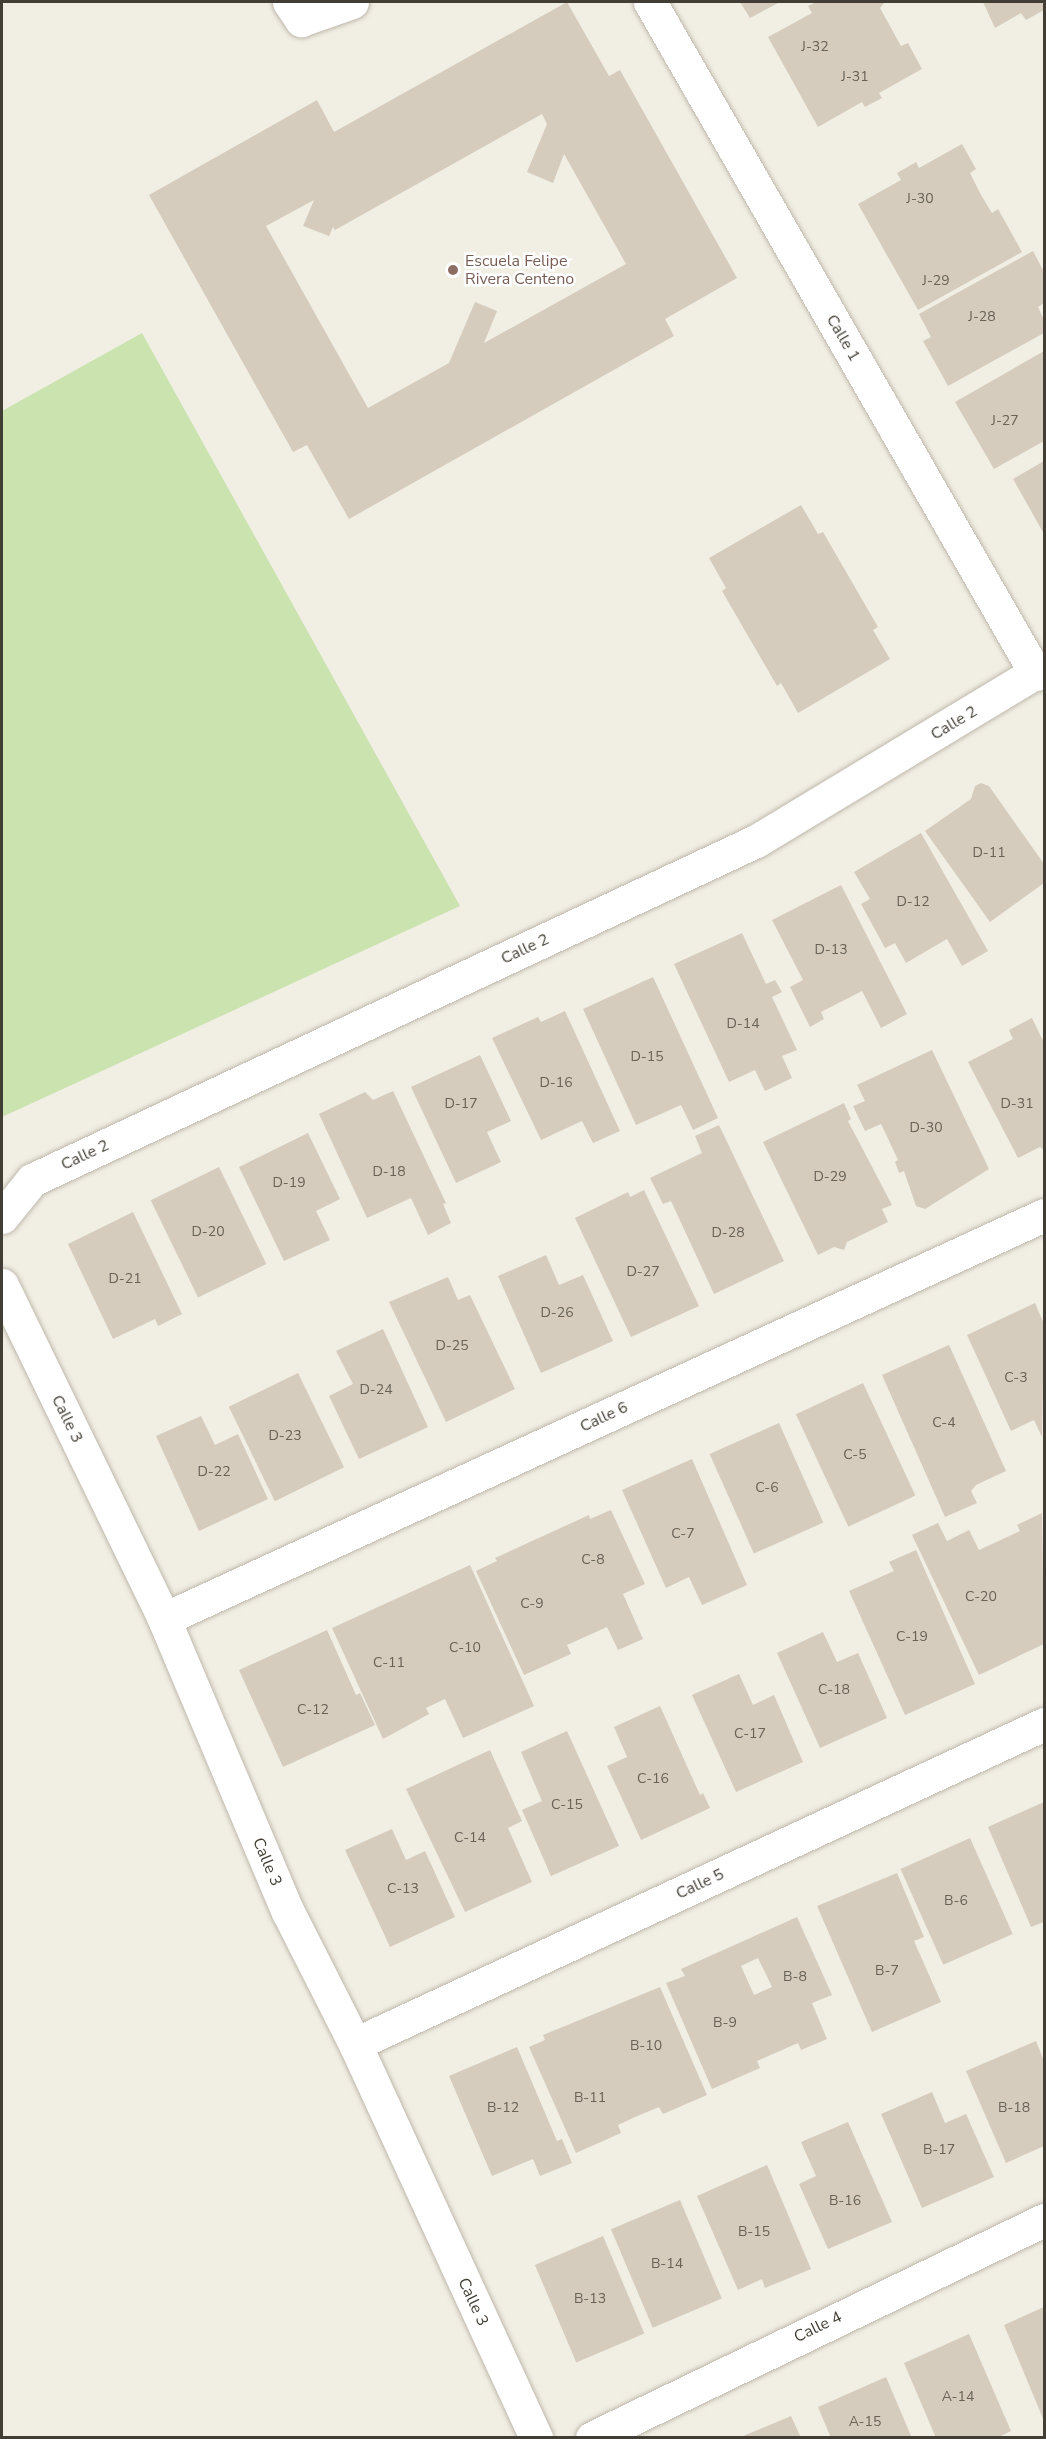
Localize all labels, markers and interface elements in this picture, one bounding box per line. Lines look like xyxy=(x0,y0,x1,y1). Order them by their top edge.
house number: J-32 xyxy=(801,39,829,55)
house number: J-31 xyxy=(841,69,869,85)
house number: J-30 xyxy=(906,191,934,207)
place label: Escuela Felipe Rivera Centeno xyxy=(465,251,574,289)
marker: Escuela Felipe Rivera Centeno xyxy=(446,263,460,277)
house number: J-29 xyxy=(922,273,950,289)
house number: J-28 xyxy=(968,309,996,325)
street label: Calle 1 xyxy=(822,311,864,365)
house number: J-27 xyxy=(991,413,1019,429)
street label: Calle 2 xyxy=(927,702,981,744)
house number: D-11 xyxy=(972,845,1006,861)
house number: D-12 xyxy=(896,894,930,910)
street label: Calle 2 xyxy=(498,930,552,968)
house number: D-13 xyxy=(814,942,848,958)
house number: D-14 xyxy=(726,1016,760,1032)
house number: D-15 xyxy=(630,1049,664,1065)
house number: D-16 xyxy=(539,1075,573,1091)
house number: D-17 xyxy=(444,1096,478,1112)
house number: D-31 xyxy=(1000,1096,1034,1112)
house number: D-30 xyxy=(909,1120,943,1136)
street label: Calle 2 xyxy=(58,1136,112,1174)
house number: D-18 xyxy=(372,1164,406,1180)
house number: D-29 xyxy=(813,1169,847,1185)
house number: D-19 xyxy=(272,1175,306,1191)
house number: D-20 xyxy=(191,1224,225,1240)
house number: D-28 xyxy=(711,1225,745,1241)
house number: D-27 xyxy=(626,1264,660,1280)
house number: D-21 xyxy=(108,1271,142,1287)
house number: D-26 xyxy=(540,1305,574,1321)
house number: D-25 xyxy=(435,1338,469,1354)
house number: C-3 xyxy=(1004,1370,1028,1386)
house number: D-24 xyxy=(359,1382,393,1398)
street label: Calle 3 xyxy=(47,1392,87,1446)
street label: Calle 6 xyxy=(577,1398,631,1436)
house number: C-4 xyxy=(932,1415,956,1431)
house number: D-23 xyxy=(268,1428,302,1444)
house number: C-5 xyxy=(843,1447,867,1463)
house number: D-22 xyxy=(197,1464,231,1480)
house number: C-6 xyxy=(755,1480,779,1496)
house number: C-7 xyxy=(671,1526,695,1542)
house number: C-8 xyxy=(581,1552,605,1568)
house number: C-20 xyxy=(965,1589,997,1605)
house number: C-9 xyxy=(520,1596,544,1612)
house number: C-19 xyxy=(896,1629,928,1645)
house number: C-10 xyxy=(449,1640,481,1656)
house number: C-11 xyxy=(373,1655,405,1671)
house number: C-18 xyxy=(818,1682,850,1698)
house number: C-12 xyxy=(297,1702,329,1718)
house number: C-17 xyxy=(734,1726,766,1742)
house number: C-16 xyxy=(637,1771,669,1787)
house number: C-15 xyxy=(551,1797,583,1813)
house number: C-14 xyxy=(454,1830,486,1846)
street label: Calle 3 xyxy=(248,1835,286,1889)
street label: Calle 5 xyxy=(673,1865,727,1903)
house number: C-13 xyxy=(387,1881,419,1897)
house number: B-6 xyxy=(944,1893,968,1909)
house number: B-7 xyxy=(875,1963,899,1979)
house number: B-8 xyxy=(783,1969,807,1985)
house number: B-9 xyxy=(713,2015,737,2031)
house number: B-10 xyxy=(630,2038,662,2054)
house number: B-11 xyxy=(574,2090,606,2106)
house number: B-12 xyxy=(487,2100,519,2116)
house number: B-18 xyxy=(998,2100,1030,2116)
house number: B-17 xyxy=(923,2142,955,2158)
house number: B-16 xyxy=(829,2193,861,2209)
house number: B-15 xyxy=(738,2224,770,2240)
house number: B-14 xyxy=(651,2256,683,2272)
street label: Calle 3 xyxy=(454,2275,492,2329)
house number: B-13 xyxy=(574,2291,606,2307)
street label: Calle 4 xyxy=(791,2307,845,2347)
house number: A-14 xyxy=(942,2389,974,2405)
house number: A-15 xyxy=(849,2414,881,2430)

